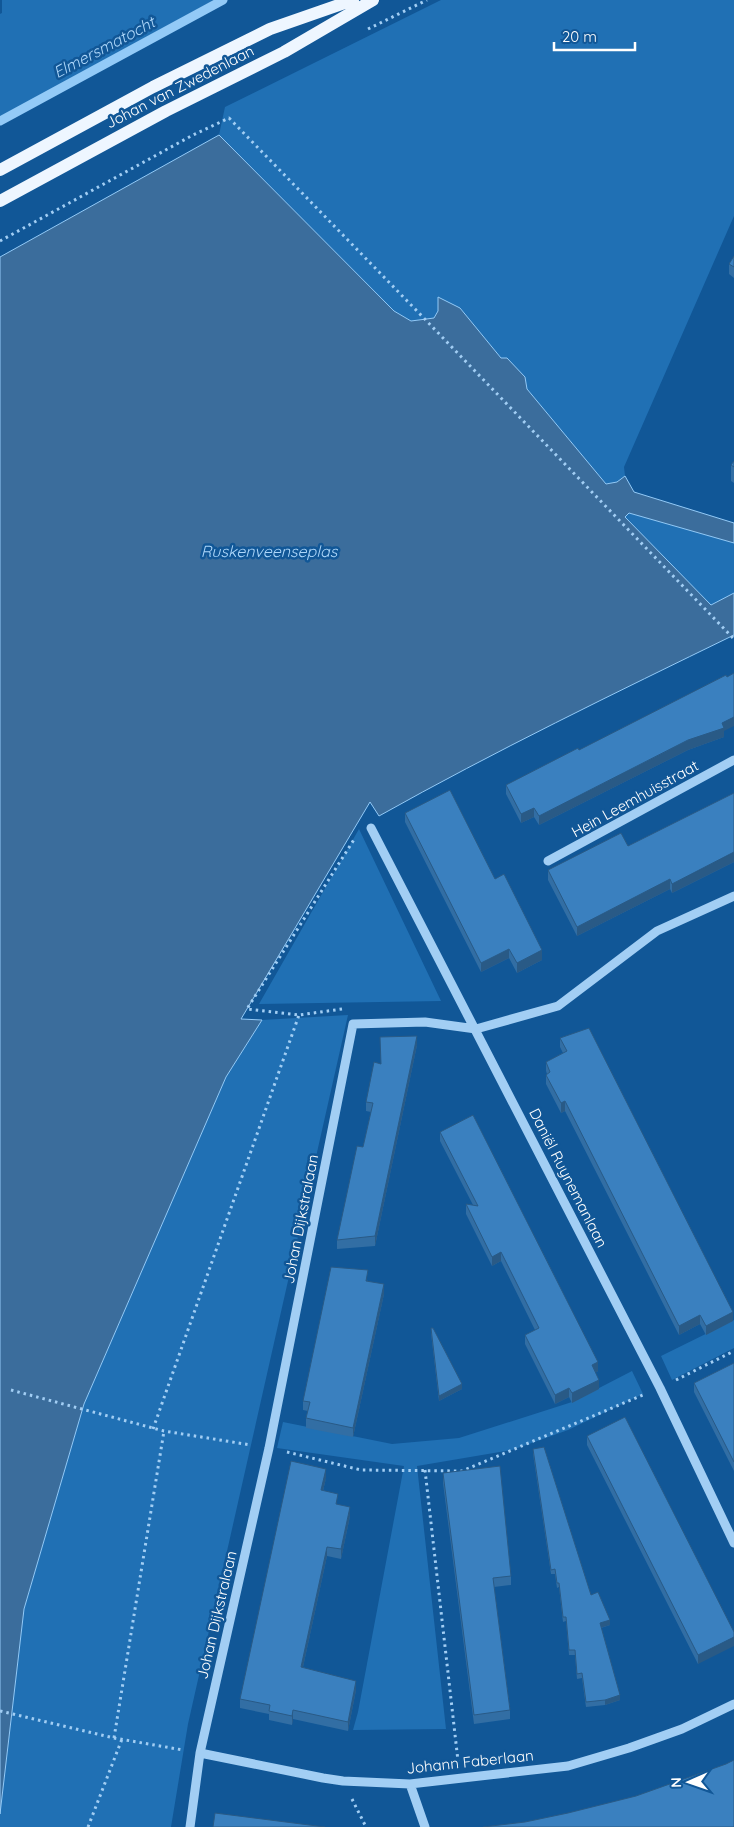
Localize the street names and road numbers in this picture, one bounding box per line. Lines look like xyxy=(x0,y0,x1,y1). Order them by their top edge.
street label: Johan van Zwedenlaan xyxy=(102,41,257,132)
street label: Hein Leemhuisstraat xyxy=(568,756,702,841)
street label: Daniël Ruynemanlaan xyxy=(525,1105,612,1251)
street label: Johan Dijkstralaan xyxy=(279,1153,322,1285)
street label: Johan Dijkstralaan xyxy=(192,1549,241,1681)
street label: Johann Faberlaan xyxy=(405,1745,534,1778)

